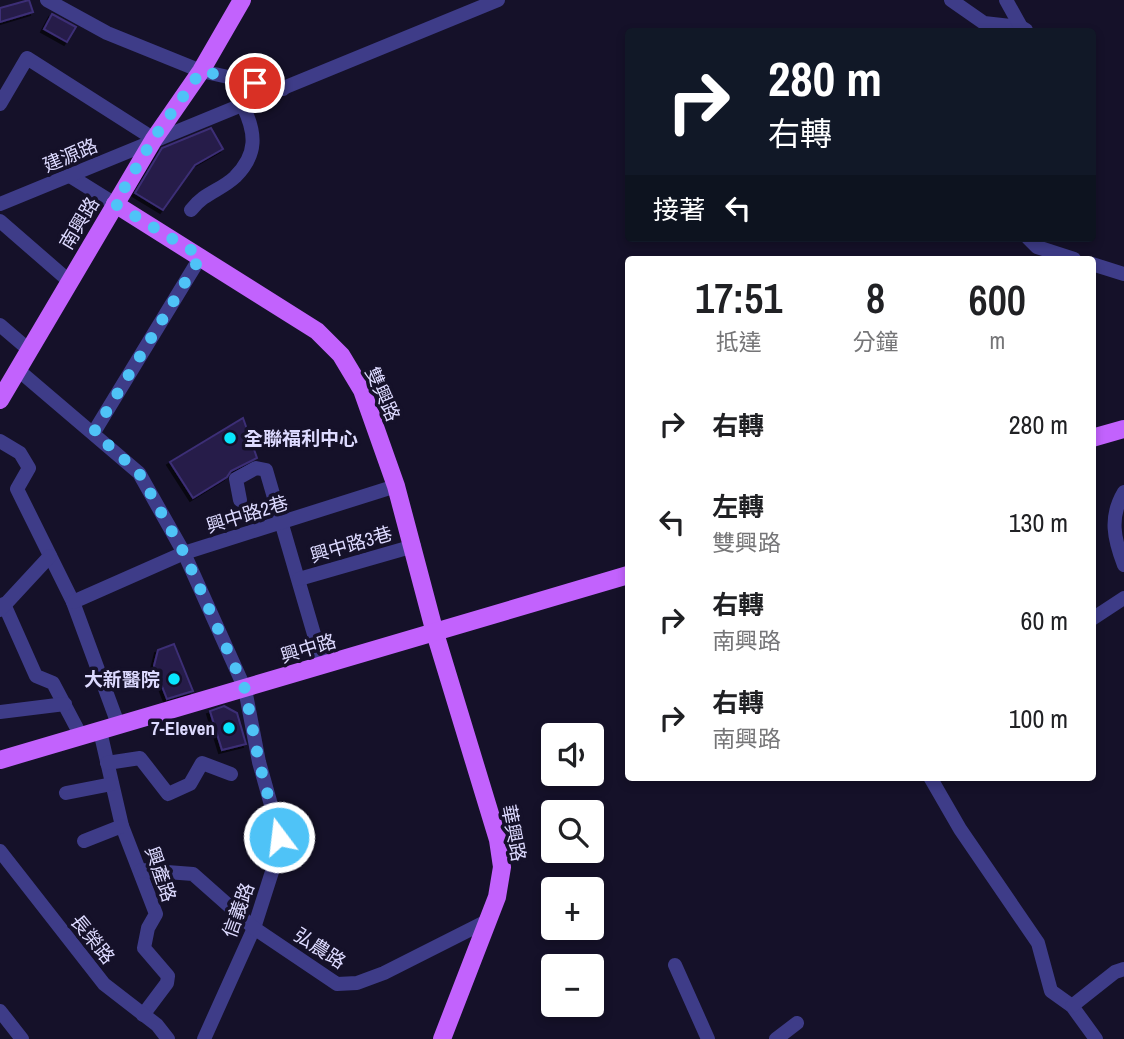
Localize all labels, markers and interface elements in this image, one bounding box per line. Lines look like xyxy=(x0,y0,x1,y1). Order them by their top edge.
text: 280 m xyxy=(768,45,882,111)
pin xyxy=(225,53,285,113)
icon: right xyxy=(653,56,744,147)
icon: arrive xyxy=(236,64,274,102)
text: 右轉 xyxy=(768,112,832,155)
street label: 建源路 xyxy=(39,132,101,178)
icon: left xyxy=(719,189,757,227)
street label: 南興路 xyxy=(53,192,105,254)
text: 接著 xyxy=(653,192,705,227)
text: 17:51 xyxy=(695,270,782,326)
text: 8 xyxy=(866,270,885,326)
text: 600 xyxy=(969,272,1026,328)
text: m xyxy=(989,325,1005,356)
text: 抵達 xyxy=(716,326,762,357)
text: 分鐘 xyxy=(852,326,898,357)
street label: 雙興路 xyxy=(360,363,406,425)
icon: right xyxy=(653,405,691,443)
text: 280 m xyxy=(1009,407,1068,442)
text: 右轉 xyxy=(712,408,764,443)
place label: 全聯福利中心 xyxy=(244,425,358,451)
marker: 全聯福利中心 xyxy=(222,430,238,446)
street label: 興中路2巷 xyxy=(203,489,291,539)
text: 左轉 xyxy=(712,489,764,524)
icon: left xyxy=(653,503,691,541)
text: 130 m xyxy=(1009,505,1068,540)
street label: 興中路3巷 xyxy=(307,520,395,568)
text: 雙興路 xyxy=(712,527,781,558)
text: 右轉 xyxy=(712,587,764,622)
icon: right xyxy=(653,601,691,639)
text: 60 m xyxy=(1021,603,1068,638)
text: 南興路 xyxy=(712,625,781,656)
street label: 興中路 xyxy=(277,627,339,669)
place label: 大新醫院 xyxy=(84,666,160,692)
marker: 大新醫院 xyxy=(166,671,182,687)
text: 右轉 xyxy=(712,685,764,720)
icon: right xyxy=(653,699,691,737)
text: 100 m xyxy=(1009,701,1068,736)
place label: 7-Eleven xyxy=(151,715,215,741)
marker: 7-Eleven xyxy=(221,720,237,736)
map controls xyxy=(541,723,604,1017)
button: sound xyxy=(541,723,604,786)
text: 南興路 xyxy=(712,723,781,754)
position arrow xyxy=(242,800,316,874)
button: search xyxy=(541,800,604,863)
street label: 華興路 xyxy=(496,803,532,863)
street label: 興產路 xyxy=(139,843,183,905)
button: + xyxy=(541,877,604,940)
street label: 信義路 xyxy=(216,879,260,941)
street label: 長榮路 xyxy=(65,909,121,969)
street label: 弘農路 xyxy=(289,922,351,974)
button: − xyxy=(541,954,604,1017)

